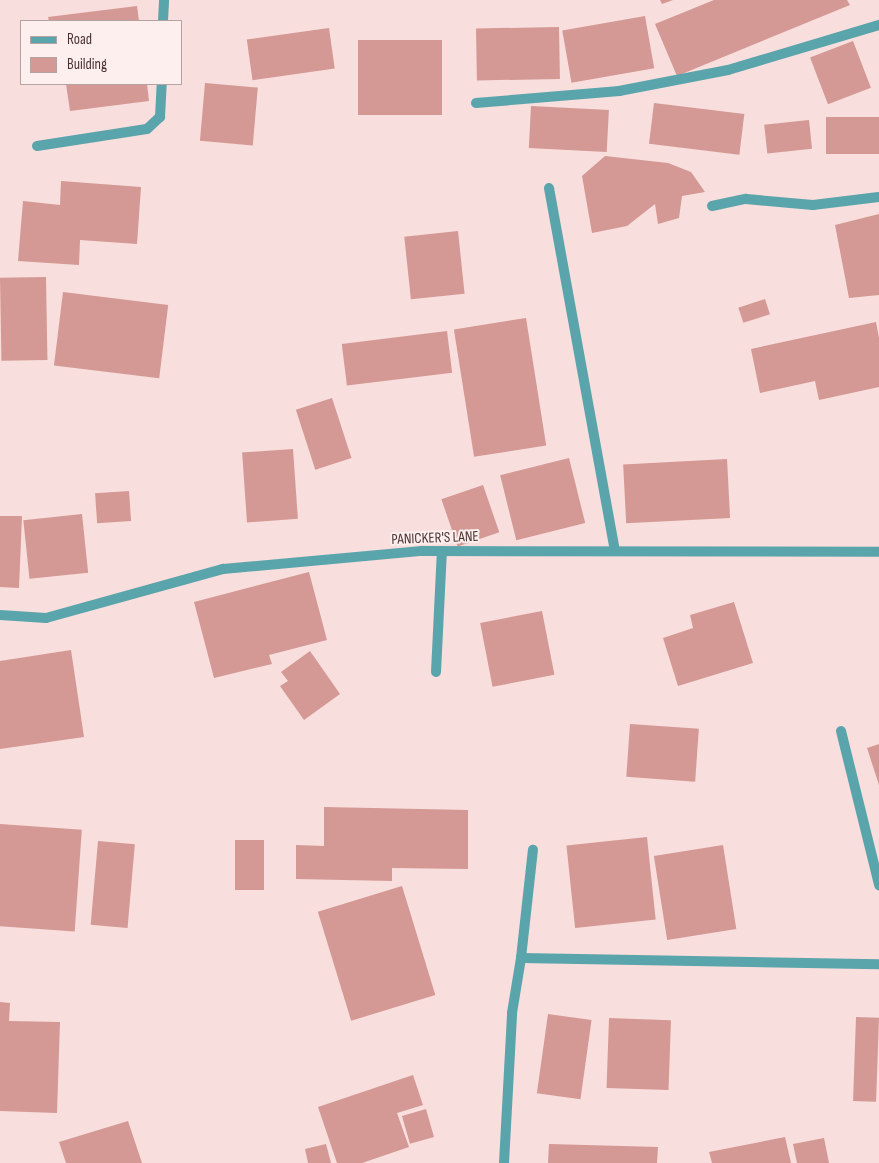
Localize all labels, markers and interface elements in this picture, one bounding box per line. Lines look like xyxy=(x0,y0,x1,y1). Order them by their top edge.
legend xyxy=(20,20,182,85)
text: Road xyxy=(67,30,92,49)
text: Building xyxy=(67,55,107,74)
street label: PANICKER'S LANE xyxy=(391,527,479,549)

